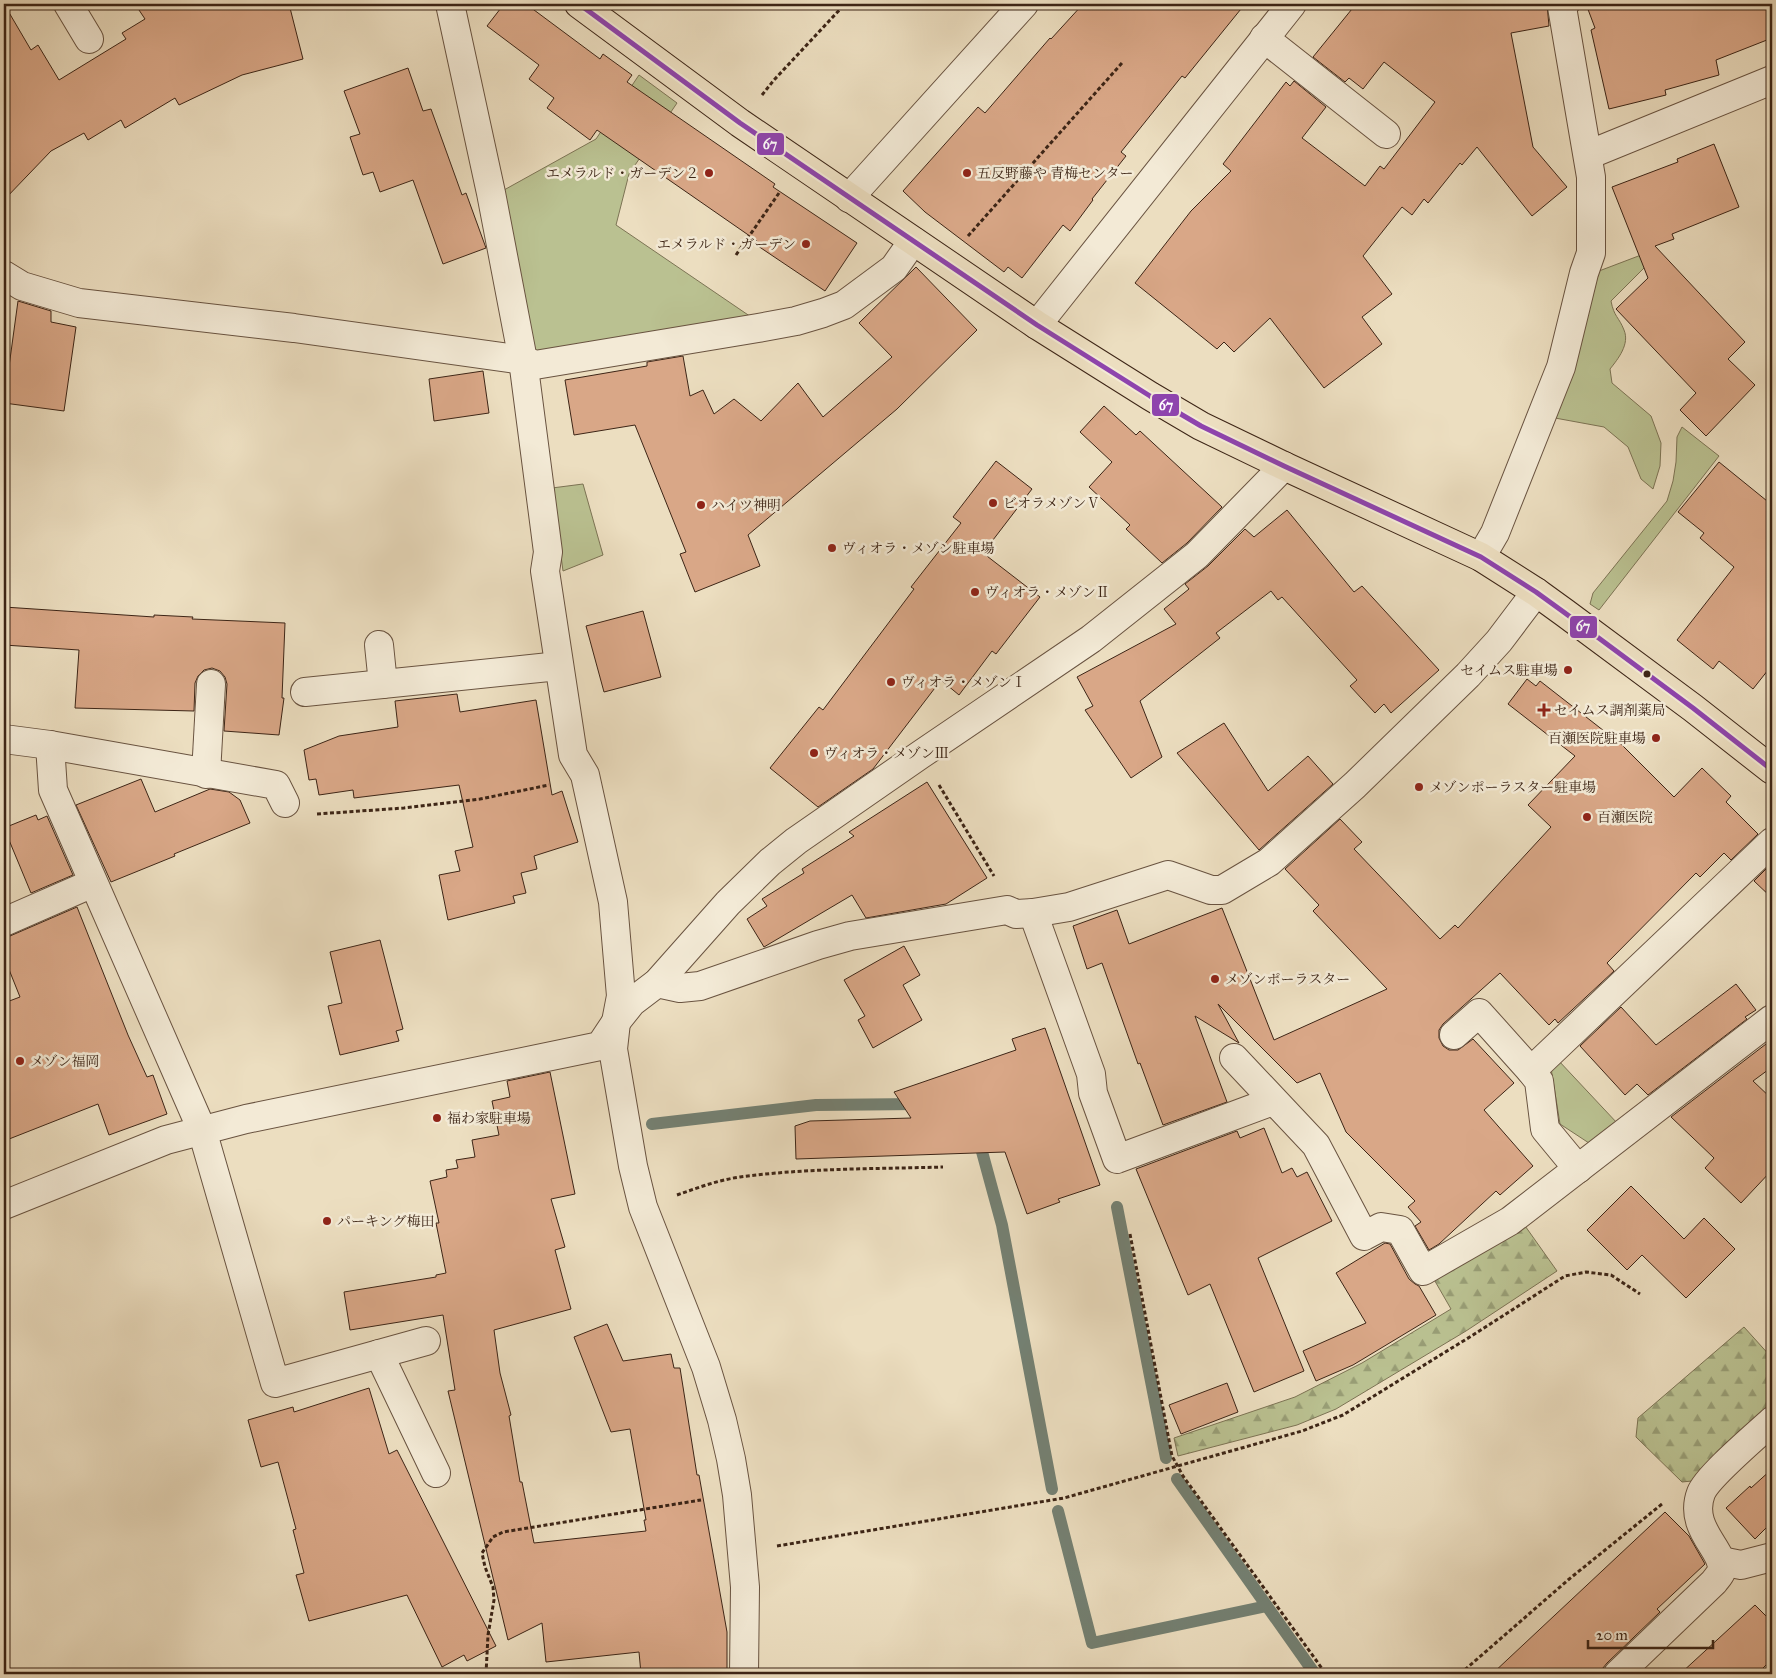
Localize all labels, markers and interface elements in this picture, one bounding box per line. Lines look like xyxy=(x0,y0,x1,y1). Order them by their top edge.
line badge: 67 xyxy=(756,132,785,156)
text: 67 xyxy=(763,136,778,153)
place label: エメラルド・ガーデン２ xyxy=(546,165,699,182)
place label: 五反野藤や 青梅センター xyxy=(977,165,1133,182)
marker: エメラルド・ガーデン２ xyxy=(703,167,715,179)
marker: 五反野藤や 青梅センター xyxy=(961,167,973,179)
place label: エメラルド・ガーデン xyxy=(657,236,796,253)
marker: エメラルド・ガーデン xyxy=(800,238,812,250)
line badge: 67 xyxy=(1151,393,1180,417)
text: 67 xyxy=(1159,397,1174,414)
place label: ビオラメゾンⅤ xyxy=(1003,495,1100,512)
place label: ハイツ神明 xyxy=(711,497,781,514)
marker: ビオラメゾンⅤ xyxy=(987,497,999,509)
marker: ハイツ神明 xyxy=(695,499,707,511)
place label: ヴィオラ・メゾン駐車場 xyxy=(842,540,995,557)
marker: ヴィオラ・メゾン駐車場 xyxy=(826,542,838,554)
place label: ヴィオラ・メゾンⅡ xyxy=(985,584,1110,601)
marker: ヴィオラ・メゾンⅡ xyxy=(969,586,981,598)
line badge: 67 xyxy=(1569,615,1598,639)
text: 67 xyxy=(1576,618,1591,635)
place label: セイムス駐車場 xyxy=(1460,662,1558,679)
marker: セイムス駐車場 xyxy=(1562,664,1574,676)
unlabelled marker xyxy=(1642,669,1652,679)
place label: ヴィオラ・メゾンⅠ xyxy=(901,674,1026,691)
marker: ヴィオラ・メゾンⅠ xyxy=(885,676,897,688)
place label: セイムス調剤薬局 xyxy=(1554,702,1666,719)
marker: セイムス調剤薬局 xyxy=(1538,704,1550,716)
place label: 百瀬医院駐車場 xyxy=(1548,730,1646,747)
marker: 百瀬医院駐車場 xyxy=(1650,732,1662,744)
place label: ヴィオラ・メゾンⅢ xyxy=(824,745,949,762)
marker: ヴィオラ・メゾンⅢ xyxy=(808,747,820,759)
place label: メゾンポーラスター駐車場 xyxy=(1429,779,1596,796)
marker: メゾンポーラスター駐車場 xyxy=(1413,781,1425,793)
place label: 百瀬医院 xyxy=(1597,809,1653,826)
marker: 百瀬医院 xyxy=(1581,811,1593,823)
place label: メゾンポーラスター xyxy=(1225,971,1350,988)
marker: メゾンポーラスター xyxy=(1209,973,1221,985)
place label: メゾン福岡 xyxy=(30,1053,100,1070)
marker: メゾン福岡 xyxy=(14,1055,26,1067)
place label: 福わ家駐車場 xyxy=(447,1110,531,1127)
marker: 福わ家駐車場 xyxy=(431,1112,443,1124)
place label: パーキング梅田 xyxy=(337,1213,435,1230)
marker: パーキング梅田 xyxy=(321,1215,333,1227)
scale bar xyxy=(1588,1618,1714,1650)
text: 20 m xyxy=(1596,1626,1628,1644)

